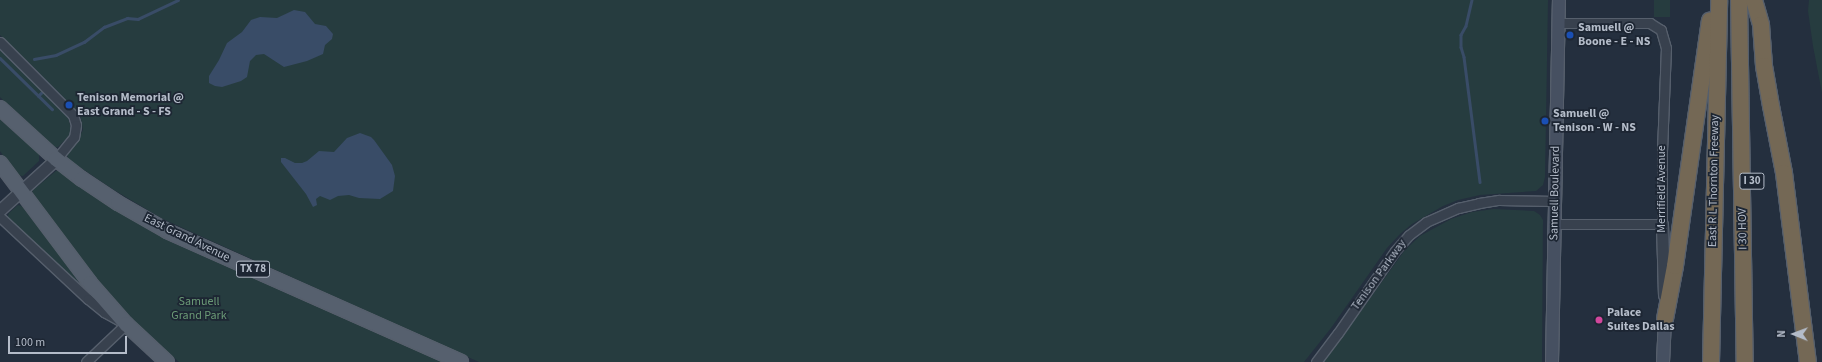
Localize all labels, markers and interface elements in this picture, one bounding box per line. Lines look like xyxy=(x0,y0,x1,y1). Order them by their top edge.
place label: Samuell @ Boone - E - NS xyxy=(1578,21,1650,49)
marker: Samuell @ Boone - E - NS xyxy=(1565,30,1575,40)
place label: Tenison Memorial @ East Grand - S - FS xyxy=(77,91,184,119)
marker: Tenison Memorial @ East Grand - S - FS xyxy=(64,100,74,110)
place label: Samuell @ Tenison - W - NS xyxy=(1553,107,1636,135)
street label: East R L Thornton Freeway xyxy=(1706,115,1722,247)
marker: Samuell @ Tenison - W - NS xyxy=(1540,116,1550,126)
street label: Merrifield Avenue xyxy=(1655,145,1669,233)
street label: Samuell Boulevard xyxy=(1547,146,1563,240)
road number: I 30 xyxy=(1739,172,1765,190)
street label: I 30 HOV xyxy=(1735,208,1751,250)
street label: East Grand Avenue xyxy=(142,211,232,265)
street label: Tenison Parkway xyxy=(1348,237,1410,313)
road number: TX 78 xyxy=(236,260,270,278)
park label: Samuell Grand Park xyxy=(171,295,227,323)
place label: Palace Suites Dallas xyxy=(1607,306,1675,334)
north arrow xyxy=(1774,314,1814,354)
marker: Palace Suites Dallas xyxy=(1594,315,1604,325)
scale bar xyxy=(10,328,129,354)
text: N xyxy=(1774,330,1789,338)
text: 100 m xyxy=(15,334,45,351)

